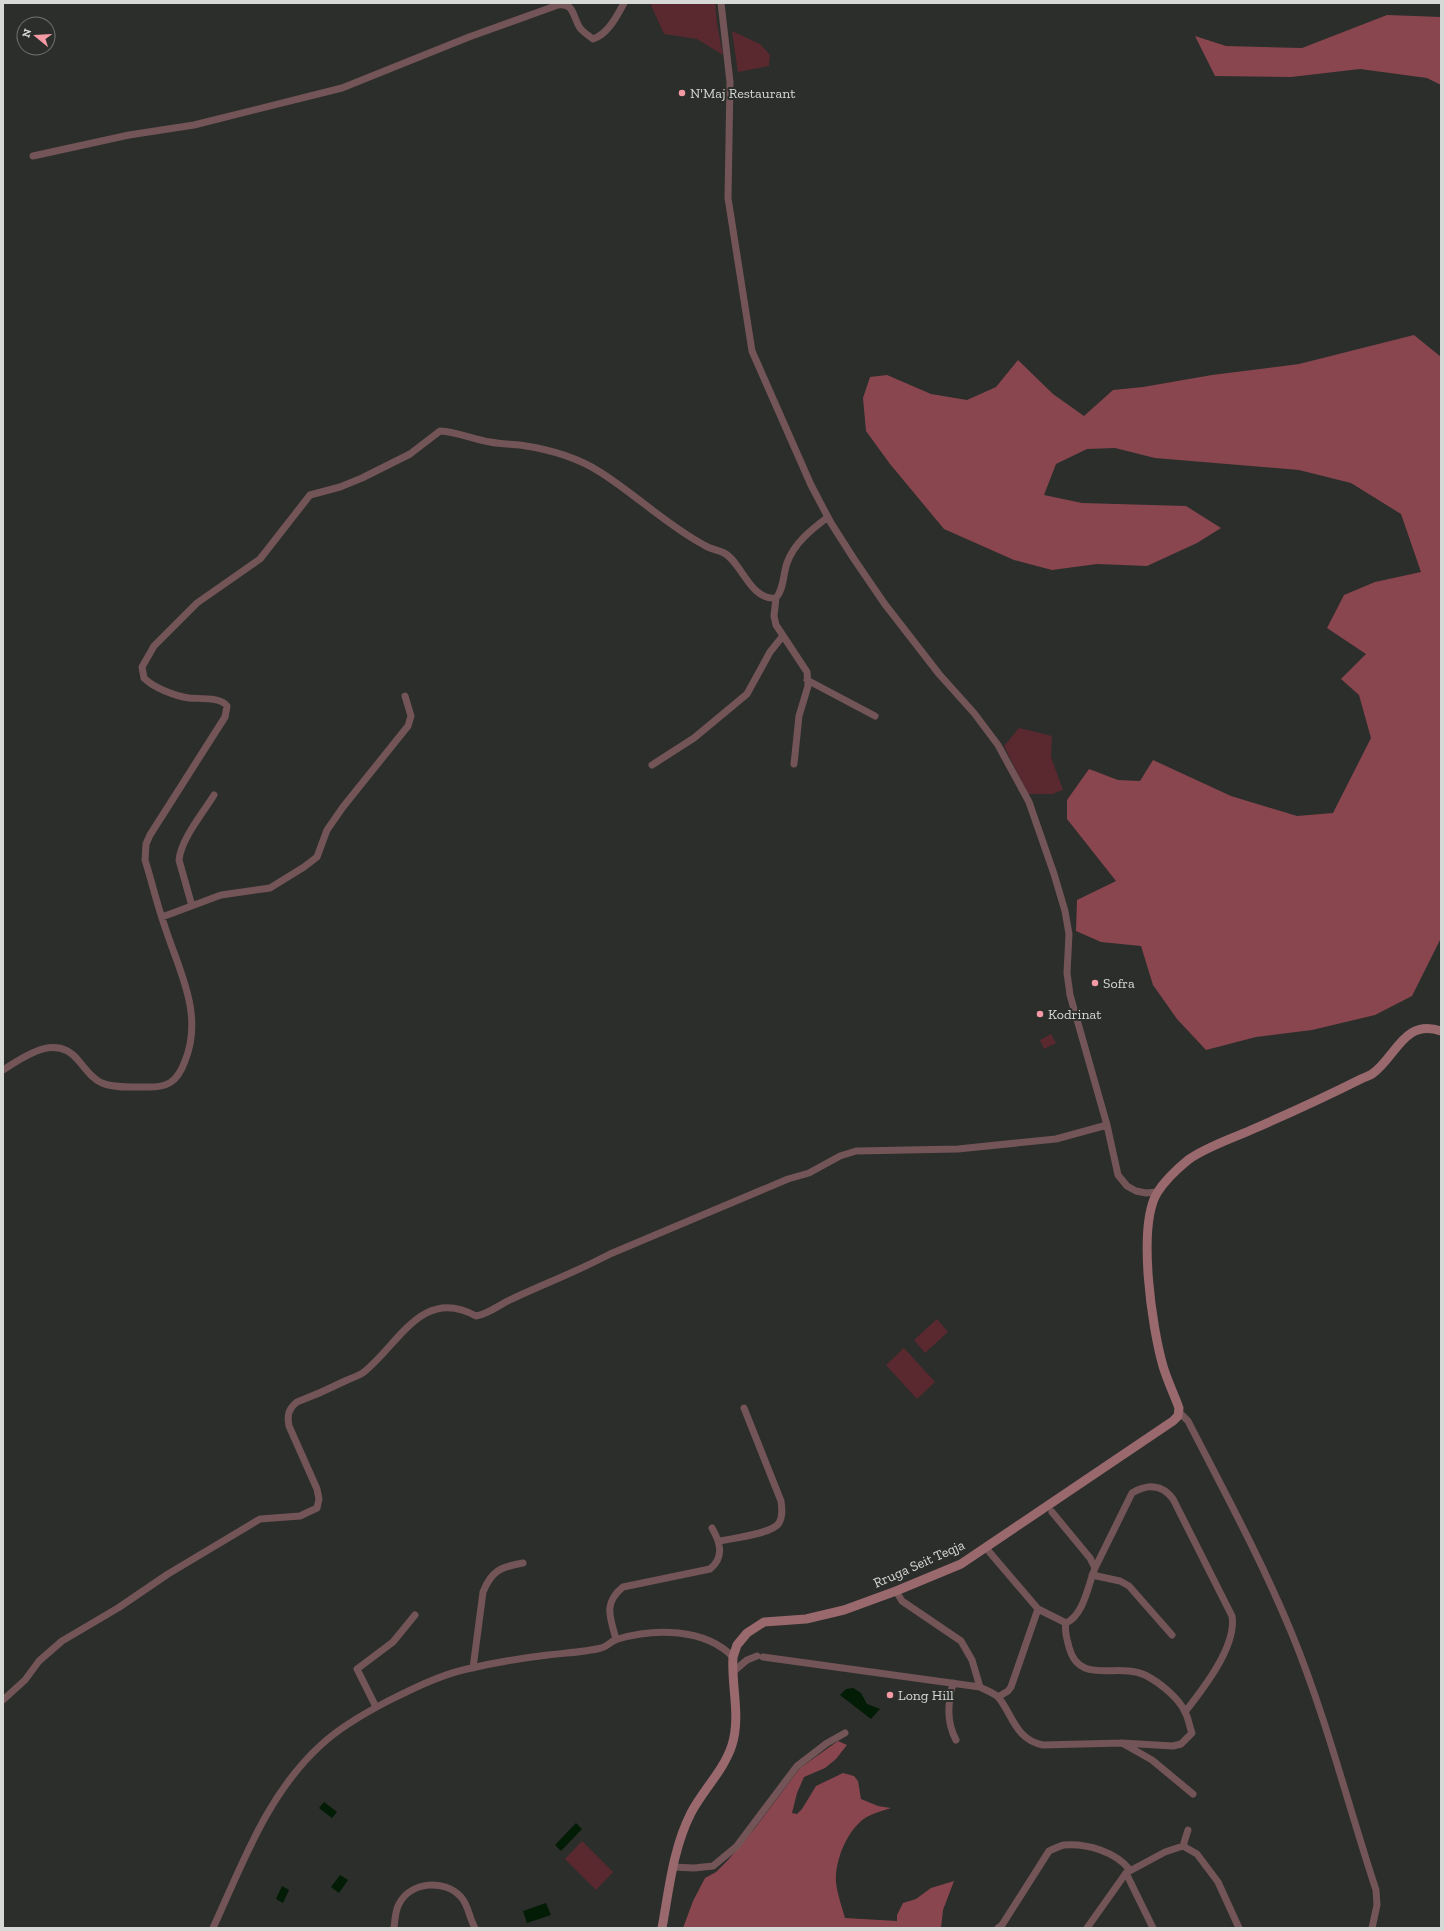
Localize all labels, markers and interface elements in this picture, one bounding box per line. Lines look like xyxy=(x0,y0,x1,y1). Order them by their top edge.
north arrow xyxy=(16,16,56,56)
text: N xyxy=(19,26,35,39)
place label: N'Maj Restaurant xyxy=(690,85,796,102)
marker: N'Maj Restaurant xyxy=(677,88,687,98)
place label: Sofra xyxy=(1103,975,1135,992)
marker: Sofra xyxy=(1090,978,1100,988)
place label: Kodrinat xyxy=(1048,1006,1102,1023)
marker: Kodrinat xyxy=(1035,1009,1045,1019)
street label: Rruga Seit Teqja xyxy=(871,1536,968,1592)
place label: Long Hill xyxy=(898,1687,954,1704)
marker: Long Hill xyxy=(885,1690,895,1700)

